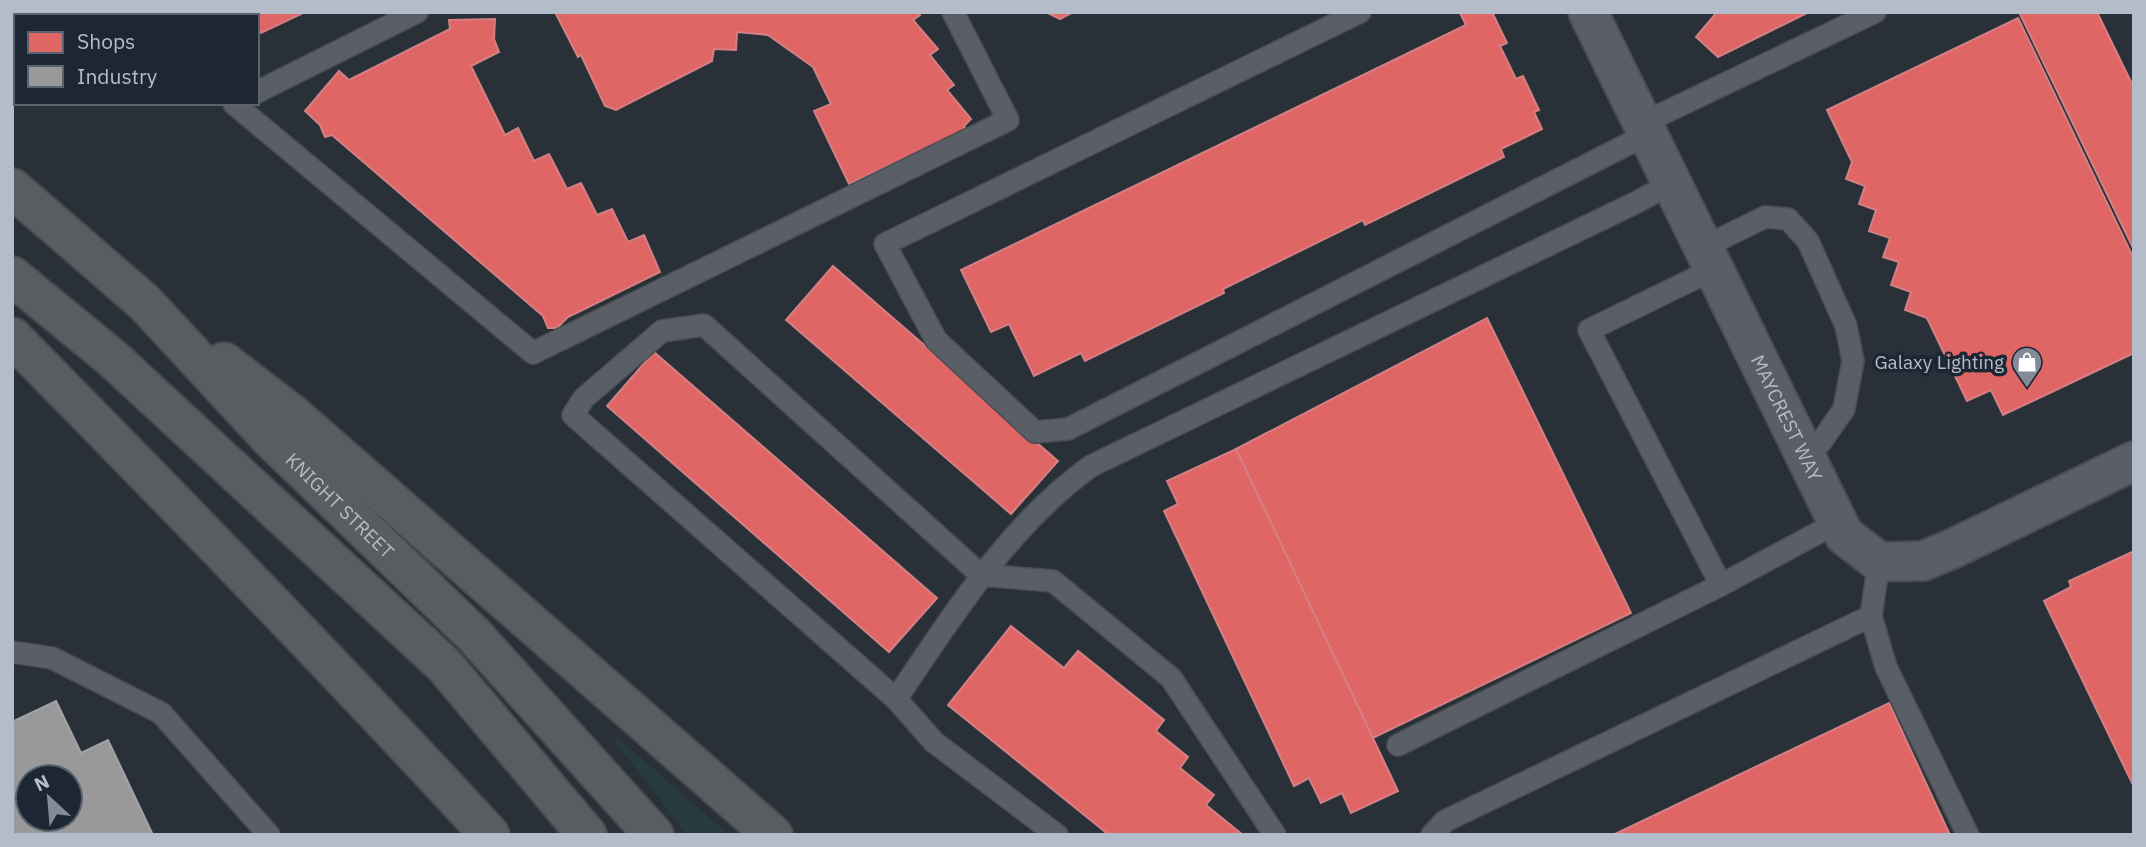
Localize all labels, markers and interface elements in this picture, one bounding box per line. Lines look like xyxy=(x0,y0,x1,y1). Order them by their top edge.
legend xyxy=(14,14,259,105)
text: Shops xyxy=(77,27,135,55)
text: Industry xyxy=(77,62,158,90)
shop icon: Galaxy Lighting xyxy=(2010,345,2044,389)
place label: Galaxy Lighting xyxy=(1874,350,2004,374)
street label: MAYCREST WAY xyxy=(1746,351,1828,486)
street label: KNIGHT STREET xyxy=(281,448,399,564)
north arrow xyxy=(14,763,84,833)
text: N xyxy=(30,769,53,797)

